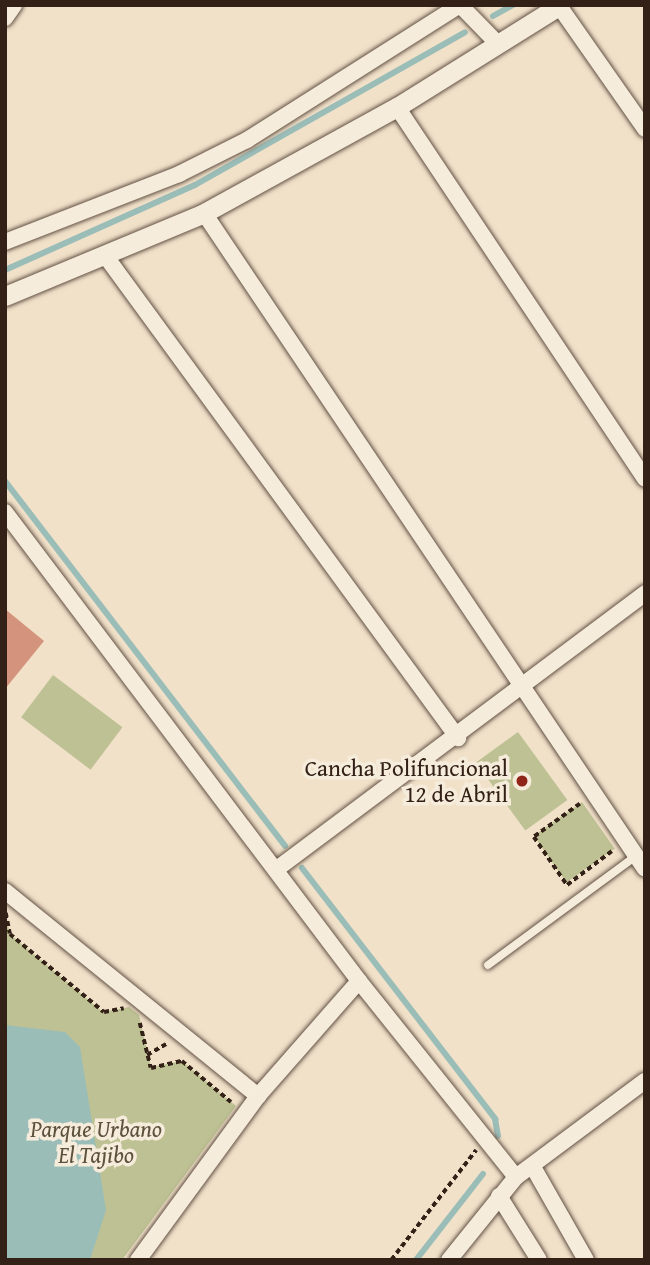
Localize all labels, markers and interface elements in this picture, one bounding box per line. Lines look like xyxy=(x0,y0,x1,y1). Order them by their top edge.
place label: Cancha Polifuncional 12 de Abril xyxy=(305,754,508,808)
marker: Cancha Polifuncional 12 de Abril xyxy=(514,773,530,789)
park label: Parque Urbano El Tajibo xyxy=(30,1115,162,1169)

